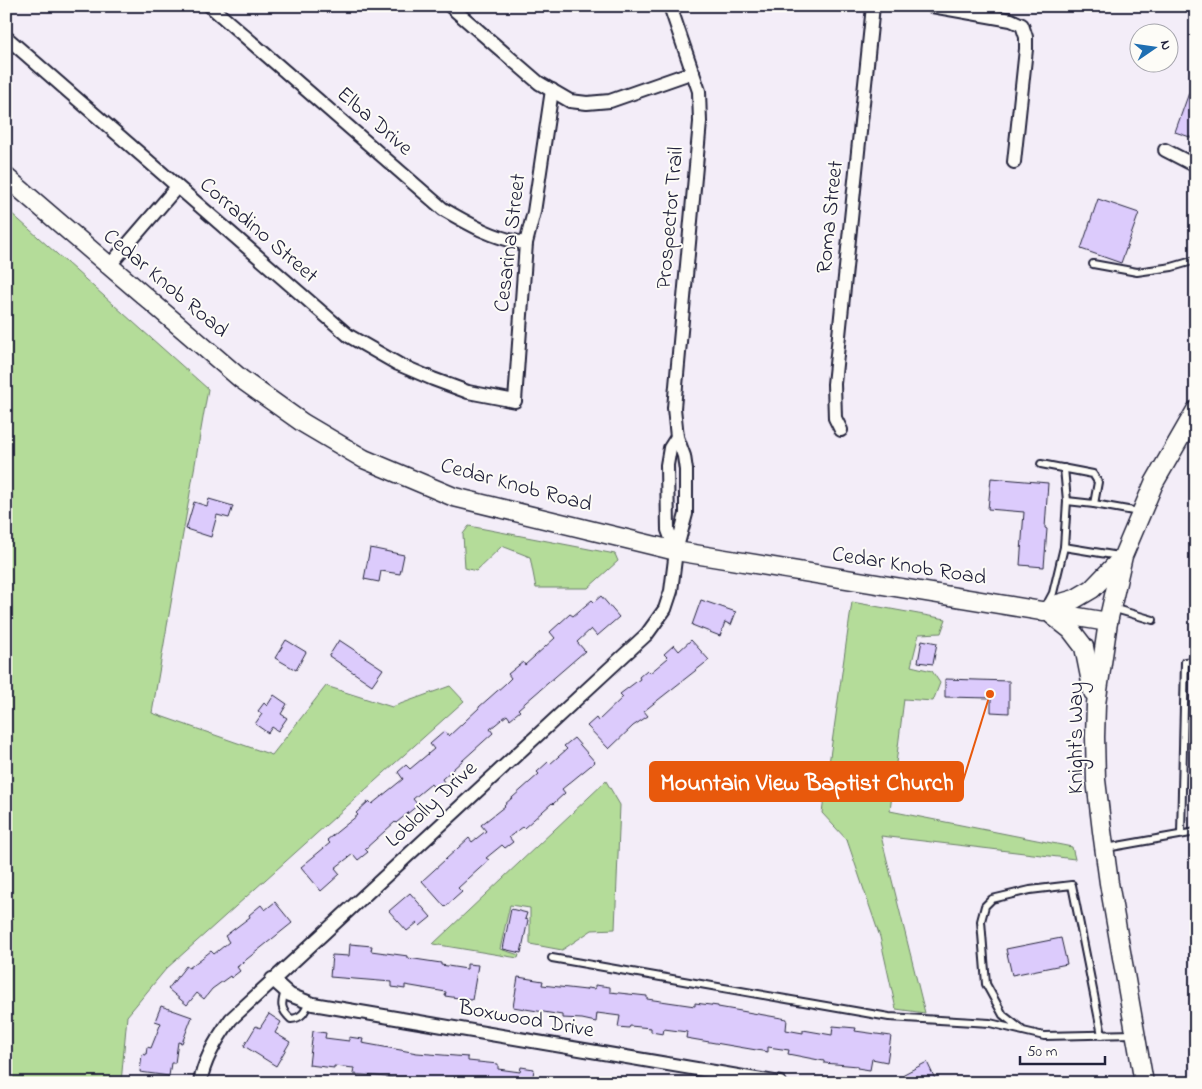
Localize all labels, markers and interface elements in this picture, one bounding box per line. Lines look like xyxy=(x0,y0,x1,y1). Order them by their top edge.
north arrow xyxy=(1130,22,1180,72)
text: N xyxy=(1154,38,1176,52)
street label: Elba Drive xyxy=(329,80,419,164)
street label: Prospector Trail xyxy=(649,146,693,290)
street label: Roma Street xyxy=(809,158,853,275)
street label: Corradino Street xyxy=(191,170,325,292)
street label: Cesarina Street xyxy=(487,171,535,314)
street label: Cedar Knob Road xyxy=(95,222,235,346)
street label: Cedar Knob Road xyxy=(437,450,595,522)
street label: Cedar Knob Road xyxy=(830,539,988,595)
street label: Knight's Way xyxy=(1061,682,1094,794)
street label: Loblolly Drive xyxy=(379,754,486,857)
callout: Mountain View Baptist Church xyxy=(650,762,963,801)
text: Mountain View Baptist Church xyxy=(660,767,954,802)
street label: Boxwood Drive xyxy=(455,992,596,1048)
scale bar xyxy=(1020,1034,1104,1066)
text: 50 m xyxy=(1027,1041,1058,1063)

